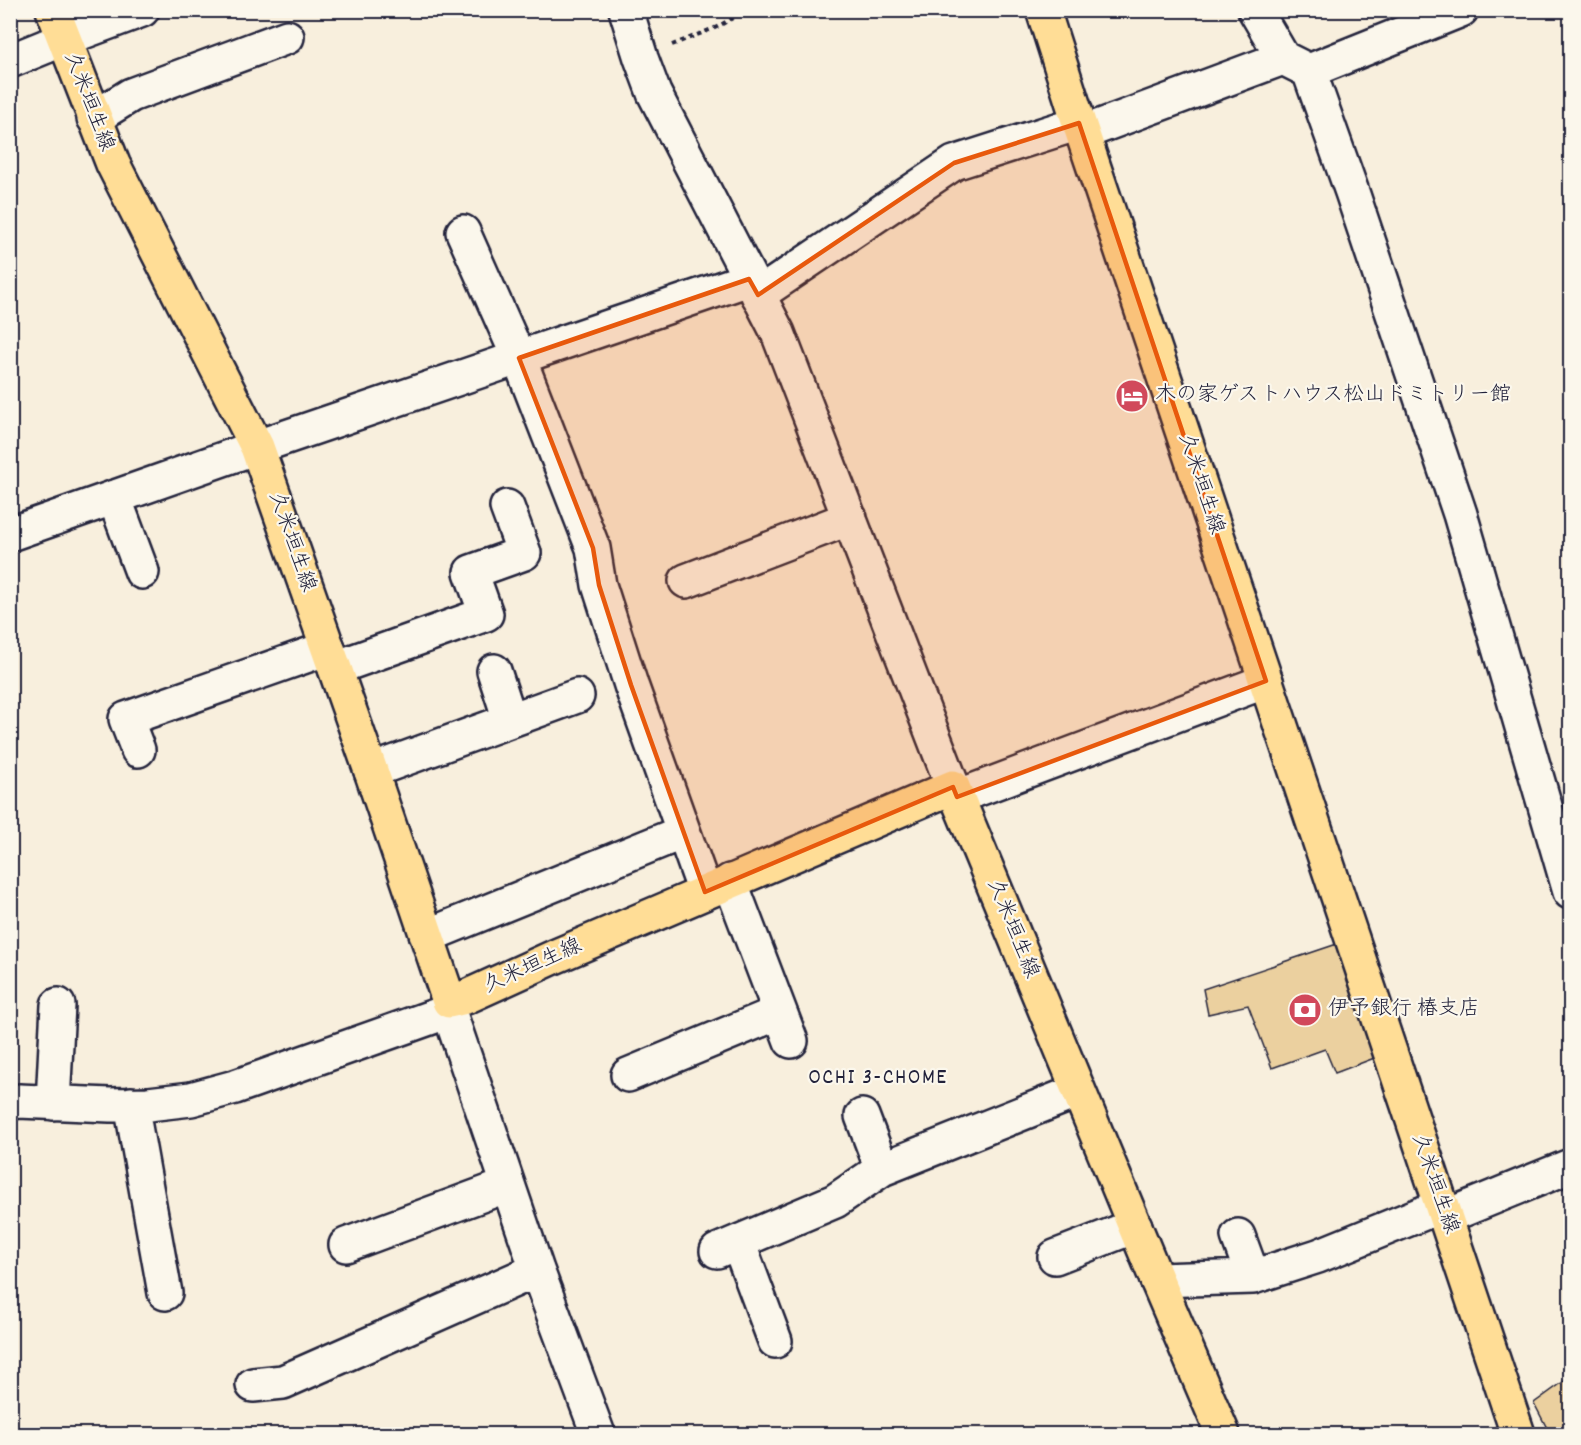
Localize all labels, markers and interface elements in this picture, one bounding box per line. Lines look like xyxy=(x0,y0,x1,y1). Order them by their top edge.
street label: 久米垣生線 xyxy=(55,48,121,156)
hotel icon: 木の家ゲストハウス松山ドミトリー館 xyxy=(1114,378,1150,414)
place label: 木の家ゲストハウス松山ドミトリー館 xyxy=(1155,381,1511,411)
street label: 久米垣生線 xyxy=(1170,429,1230,539)
street label: 久米垣生線 xyxy=(260,487,322,597)
street label: 久米垣生線 xyxy=(978,875,1046,983)
street label: 久米垣生線 xyxy=(479,932,587,1002)
bank icon: 伊予銀行 椿支店 xyxy=(1287,992,1323,1028)
place label: 伊予銀行 椿支店 xyxy=(1328,995,1480,1025)
district label: OCHI 3-CHOME xyxy=(808,1063,948,1094)
street label: 久米垣生線 xyxy=(1403,1129,1465,1239)

